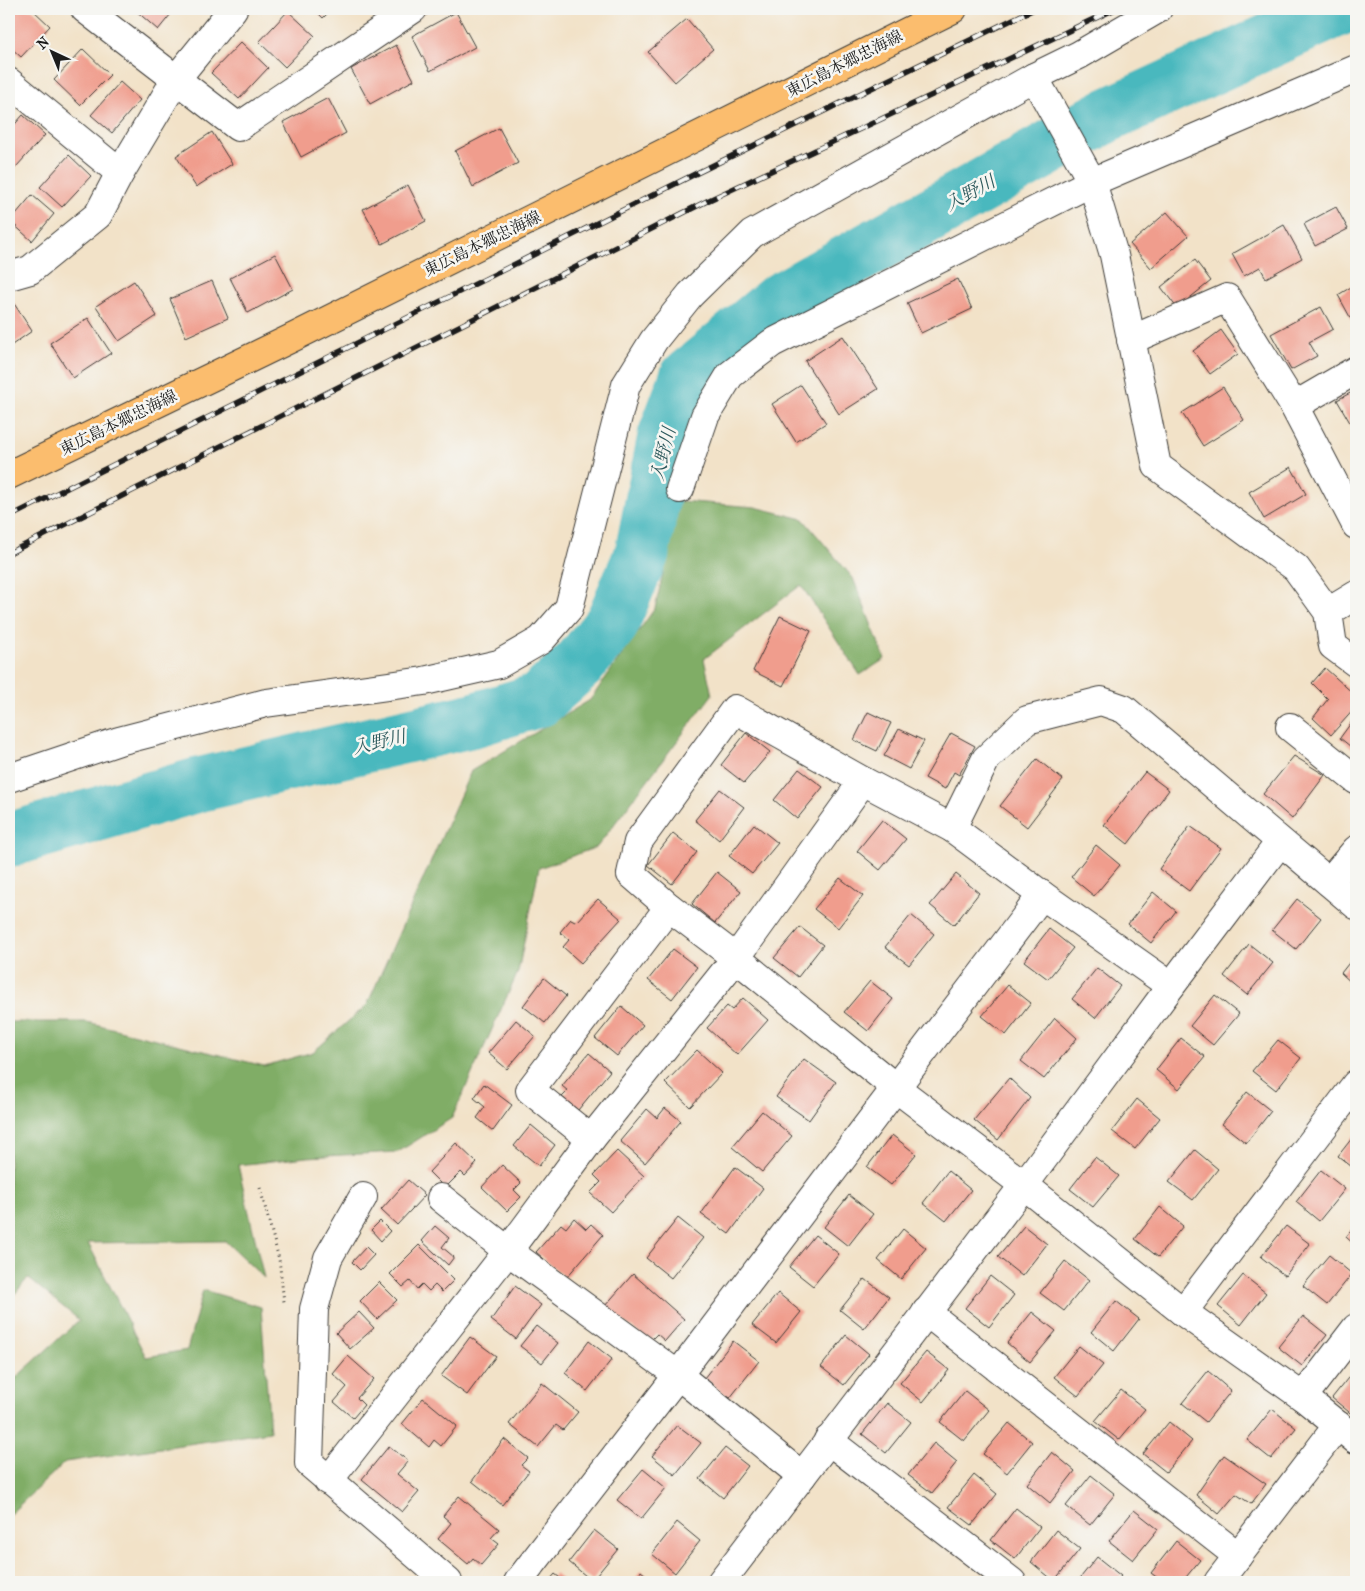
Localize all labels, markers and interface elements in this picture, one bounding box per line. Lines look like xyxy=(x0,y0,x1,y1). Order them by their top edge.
street label: 東広島本郷忠海線 xyxy=(783,26,906,101)
north arrow xyxy=(28,28,78,78)
text: N xyxy=(34,33,53,53)
water label: 入野川 xyxy=(942,170,1001,216)
street label: 東広島本郷忠海線 xyxy=(421,207,544,280)
street label: 東広島本郷忠海線 xyxy=(57,386,180,459)
water label: 入野川 xyxy=(647,423,681,483)
water label: 入野川 xyxy=(350,726,410,759)

